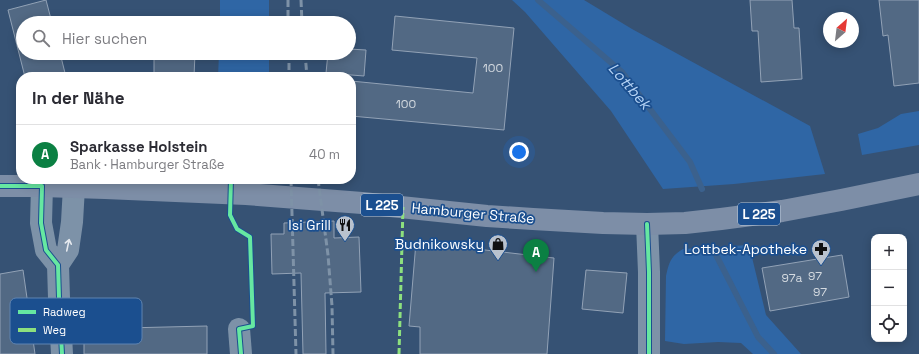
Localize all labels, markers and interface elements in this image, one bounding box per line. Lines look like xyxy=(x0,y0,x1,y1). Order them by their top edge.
north arrow xyxy=(823,12,859,48)
search box xyxy=(16,16,356,60)
icon: search xyxy=(30,27,52,49)
text: Hier suchen xyxy=(62,29,147,48)
water label: Lottbek xyxy=(605,59,657,115)
house number: 100 xyxy=(483,60,503,76)
text: In der Nähe xyxy=(32,87,124,109)
house number: 100 xyxy=(396,96,416,112)
text: Sparkasse Holstein xyxy=(70,137,208,156)
your location xyxy=(509,142,529,162)
text: A xyxy=(41,146,49,163)
text: 40 m xyxy=(309,146,340,163)
text: Bank · Hamburger Straße xyxy=(70,156,225,173)
road number: L 225 xyxy=(361,194,403,216)
street label: Hamburger Straße xyxy=(411,199,535,227)
road number: L 225 xyxy=(738,203,780,225)
restaurant icon: Isi Grill xyxy=(334,214,356,242)
place label: Isi Grill xyxy=(288,216,331,234)
shop icon: Budnikowsky xyxy=(487,233,509,261)
map controls xyxy=(871,234,907,342)
button: + xyxy=(871,234,907,270)
place label: Budnikowsky xyxy=(395,235,484,253)
pharmacy icon: Lottbek-Apotheke xyxy=(810,238,832,266)
one-way arrow xyxy=(65,239,73,252)
pin: A xyxy=(523,239,549,272)
place label: Lottbek-Apotheke xyxy=(684,240,807,258)
house number: 97 xyxy=(808,268,822,284)
house number: 97a xyxy=(782,270,802,286)
button: − xyxy=(871,270,907,306)
house number: 97 xyxy=(813,284,827,300)
legend xyxy=(10,298,142,344)
text: Radweg xyxy=(43,305,85,319)
button: locate xyxy=(871,306,907,342)
text: Weg xyxy=(43,323,66,337)

